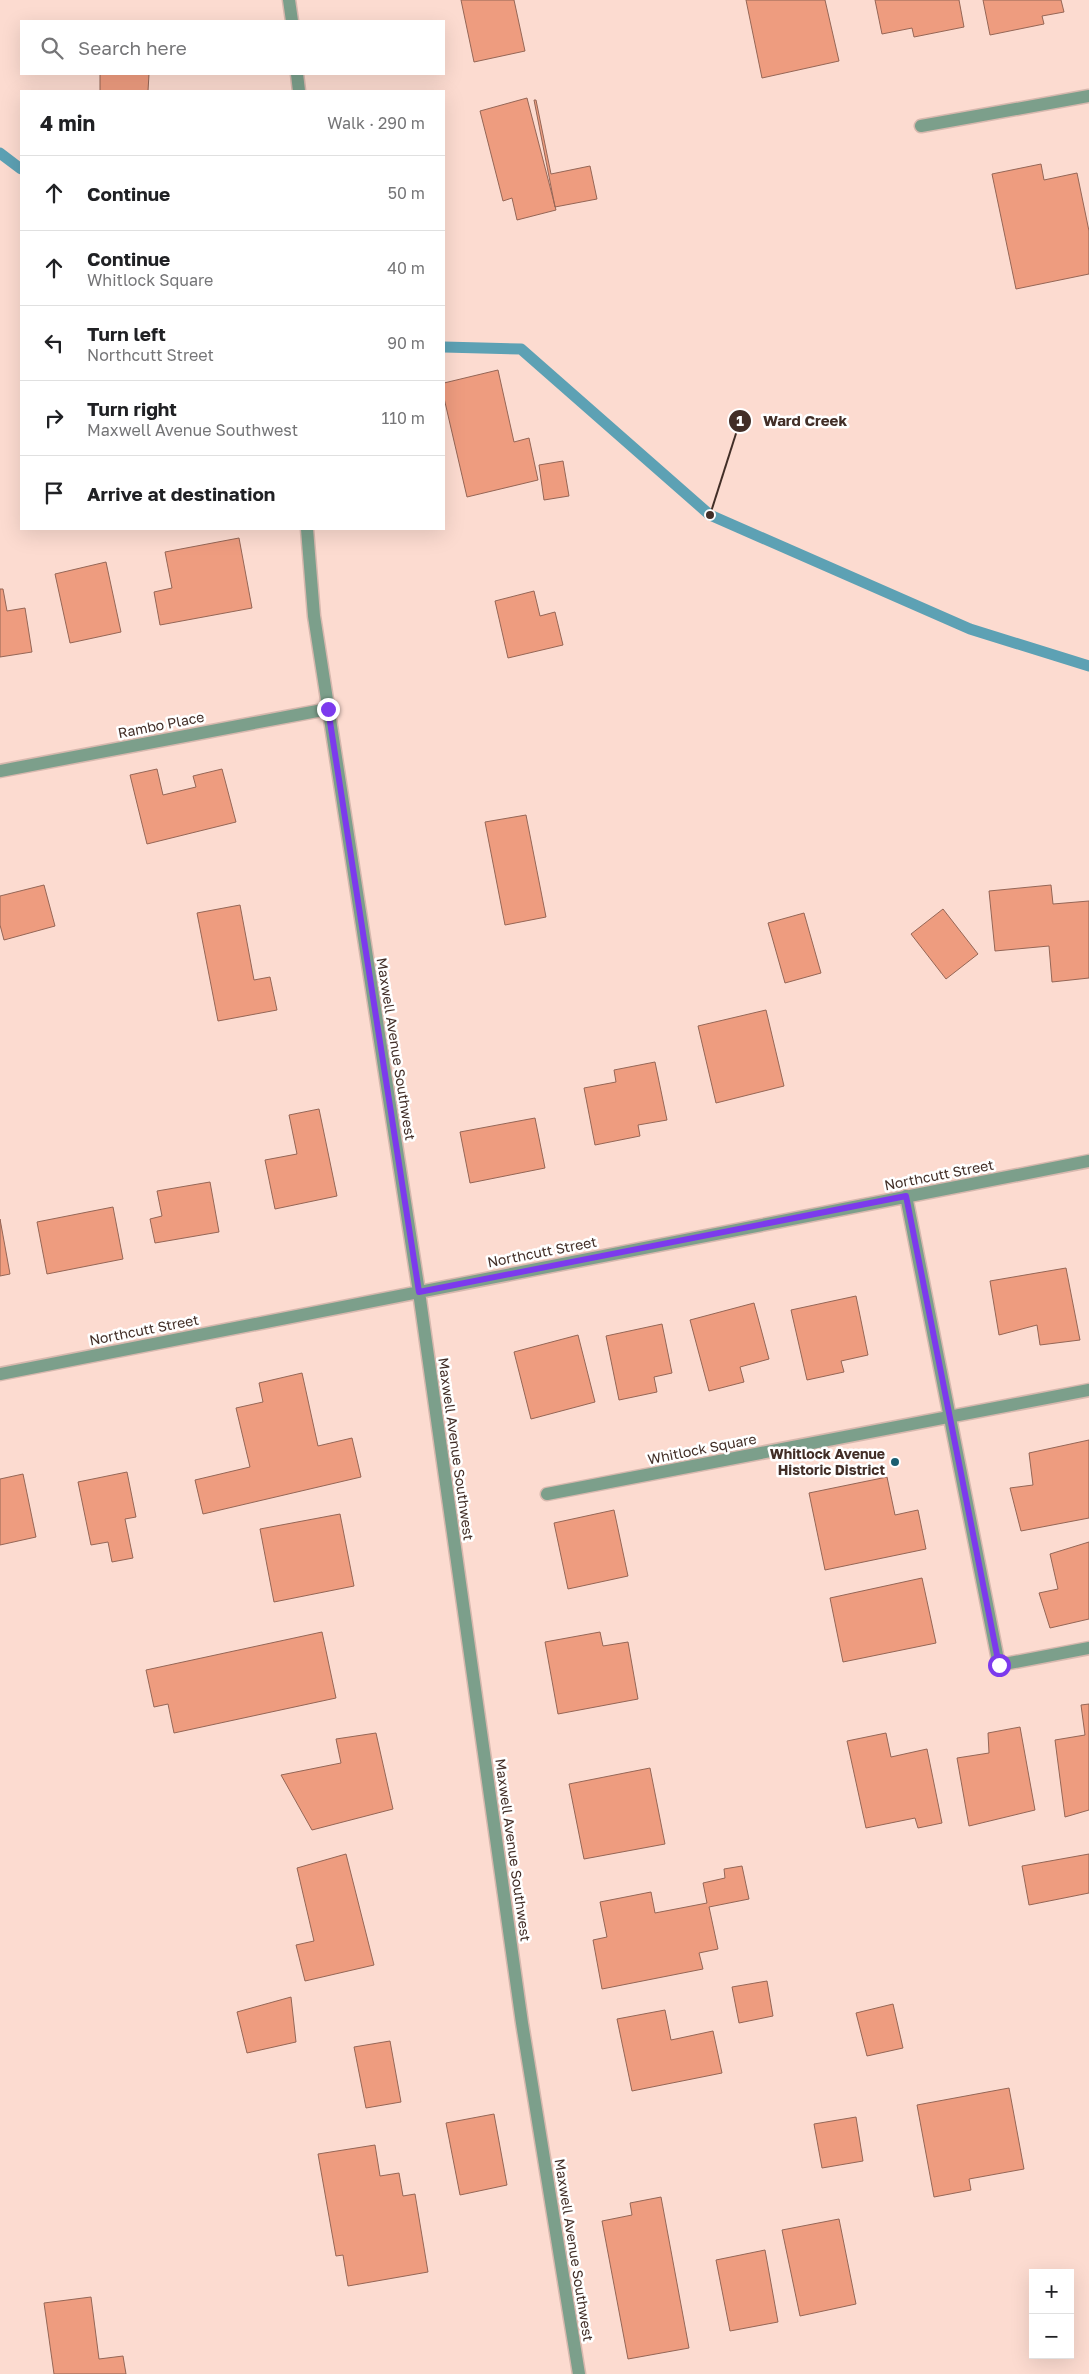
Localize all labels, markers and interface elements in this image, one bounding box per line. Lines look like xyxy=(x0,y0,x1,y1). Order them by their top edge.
search box xyxy=(20,20,445,75)
icon: search xyxy=(38,34,66,62)
text: Search here xyxy=(78,36,187,59)
text: 4 min xyxy=(40,110,95,136)
text: Walk · 290 m xyxy=(327,113,425,133)
icon: ahead xyxy=(40,179,68,207)
text: Continue xyxy=(87,182,170,205)
text: 50 m xyxy=(388,183,425,203)
text: Continue xyxy=(87,247,170,270)
icon: ahead xyxy=(40,254,68,282)
text: 40 m xyxy=(387,258,425,278)
text: Whitlock Square xyxy=(87,270,213,290)
text: Turn left xyxy=(87,322,166,345)
icon: left xyxy=(40,329,68,357)
text: 90 m xyxy=(387,333,425,353)
text: Northcutt Street xyxy=(87,345,214,365)
text: Turn right xyxy=(87,397,177,420)
icon: right xyxy=(40,404,68,432)
callout: Ward Creek xyxy=(727,406,857,436)
text: 110 m xyxy=(381,408,425,428)
text: 1 xyxy=(736,411,744,429)
text: Ward Creek xyxy=(763,411,847,429)
text: Maxwell Avenue Southwest xyxy=(87,420,298,440)
icon: arrive xyxy=(40,479,68,507)
text: Arrive at destination xyxy=(87,482,275,505)
route end xyxy=(317,698,340,721)
street label: Rambo Place xyxy=(116,708,205,741)
street label: Maxwell Avenue Southwest xyxy=(374,956,419,1141)
street label: Northcutt Street xyxy=(883,1156,995,1193)
street label: Northcutt Street xyxy=(486,1233,598,1270)
street label: Northcutt Street xyxy=(88,1311,200,1348)
street label: Maxwell Avenue Southwest xyxy=(435,1356,478,1542)
street label: Whitlock Square xyxy=(646,1430,758,1467)
place label: Whitlock Avenue Historic District xyxy=(770,1445,885,1478)
marker: Whitlock Avenue Historic District xyxy=(889,1456,901,1468)
route start xyxy=(988,1654,1011,1677)
street label: Maxwell Avenue Southwest xyxy=(492,1757,535,1943)
street label: Maxwell Avenue Southwest xyxy=(552,2157,597,2342)
map controls xyxy=(1029,2269,1074,2359)
button: + xyxy=(1029,2269,1074,2314)
button: − xyxy=(1029,2314,1074,2359)

